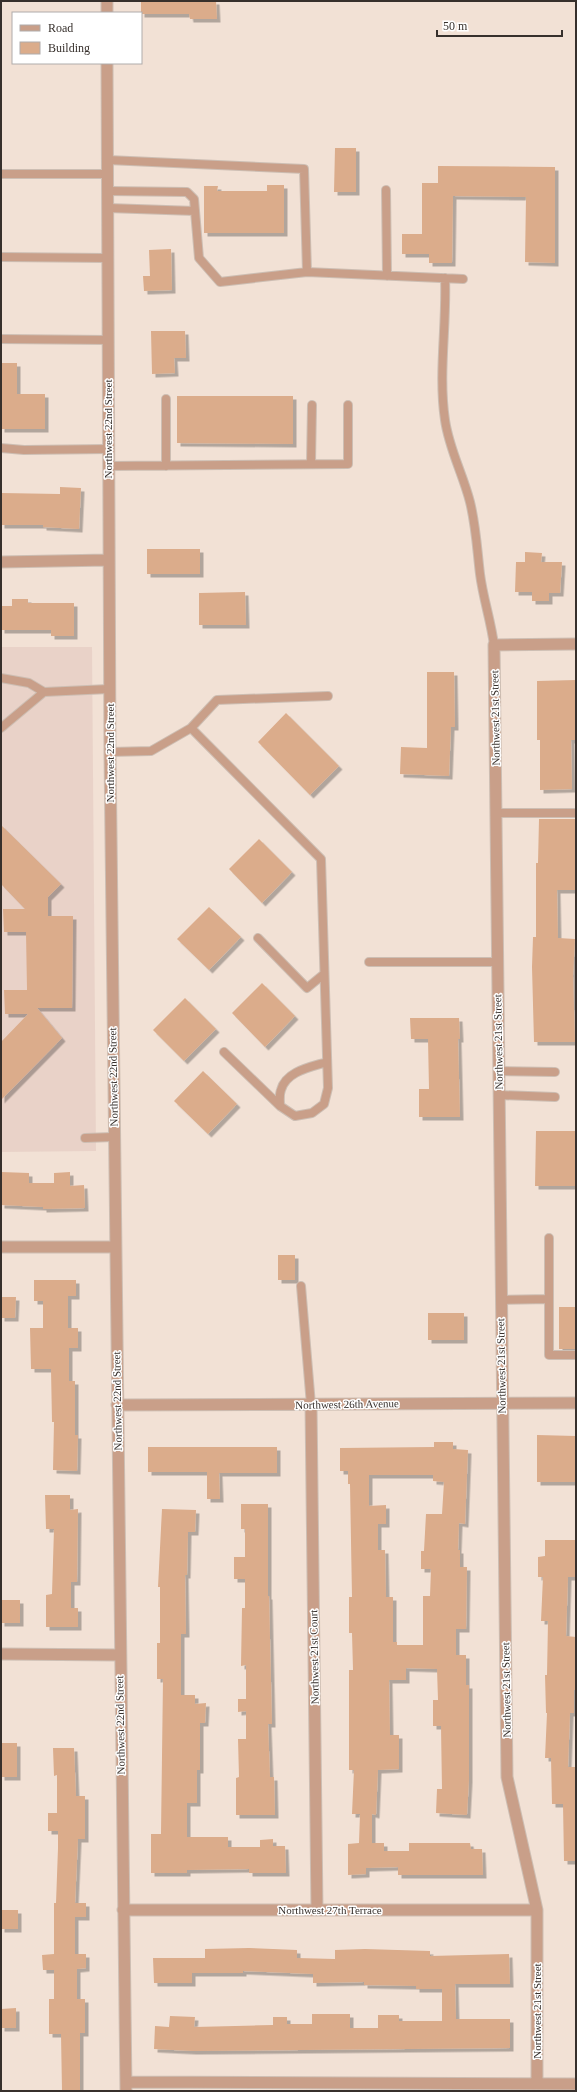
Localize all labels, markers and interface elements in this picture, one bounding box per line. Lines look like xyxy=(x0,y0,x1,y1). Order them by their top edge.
legend xyxy=(12,12,142,64)
scale bar xyxy=(437,12,562,38)
text: 50 m xyxy=(443,19,468,33)
text: Road xyxy=(48,21,73,35)
text: Building xyxy=(48,41,90,55)
street label: Northwest 22nd Street xyxy=(102,380,114,478)
street label: Northwest 21st Street xyxy=(488,670,502,766)
street label: Northwest 22nd Street xyxy=(104,704,116,802)
street label: Northwest 21st Street xyxy=(491,994,505,1090)
street label: Northwest 22nd Street xyxy=(106,1027,120,1127)
street label: Northwest 21st Street xyxy=(494,1318,508,1414)
street label: Northwest 22nd Street xyxy=(110,1351,124,1451)
street label: Northwest 26th Avenue xyxy=(295,1397,399,1411)
street label: Northwest 21st Court xyxy=(307,1610,321,1704)
street label: Northwest 21st Street xyxy=(499,1642,513,1738)
street label: Northwest 22nd Street xyxy=(113,1675,127,1775)
street label: Northwest 27th Terrace xyxy=(278,1904,382,1916)
street label: Northwest 21st Street xyxy=(531,1963,543,2059)

